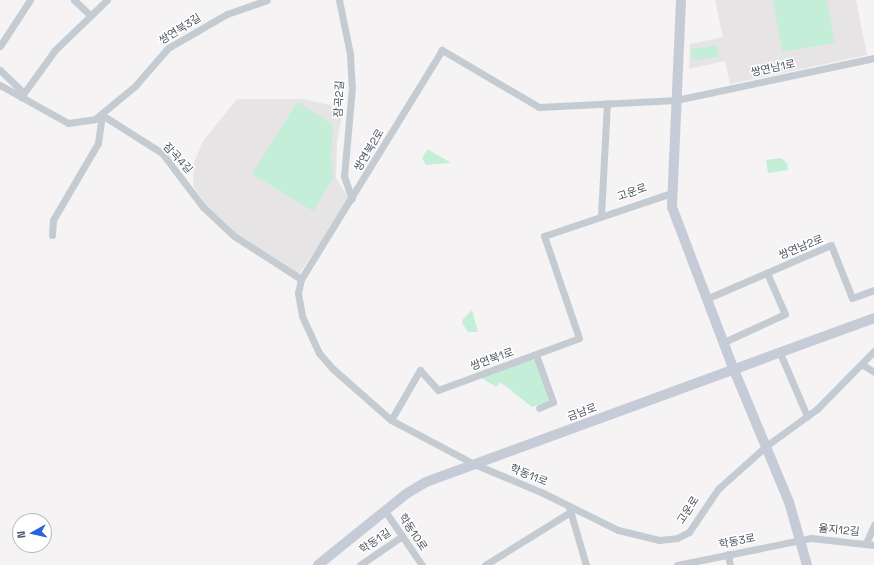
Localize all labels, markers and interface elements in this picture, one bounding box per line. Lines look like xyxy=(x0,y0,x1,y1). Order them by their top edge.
street label: 쌍연북3길 xyxy=(157,11,203,47)
street label: 쌍연남1로 xyxy=(750,57,796,79)
street label: 잠곡2길 xyxy=(331,80,347,118)
street label: 쌍연북2로 xyxy=(351,126,387,174)
street label: 잠곡4길 xyxy=(160,140,196,176)
street label: 고운로 xyxy=(615,181,649,203)
street label: 쌍연남2로 xyxy=(777,232,825,262)
street label: 쌍연북1로 xyxy=(469,345,515,373)
street label: 금남로 xyxy=(565,401,599,423)
street label: 학동11로 xyxy=(508,461,550,489)
street label: 고운로 xyxy=(674,494,702,526)
street label: 학동10로 xyxy=(396,511,430,553)
north arrow xyxy=(12,513,52,553)
street label: 율지12길 xyxy=(818,522,860,538)
street label: 학동1길 xyxy=(357,526,393,556)
text: N xyxy=(14,530,29,539)
street label: 학동3로 xyxy=(718,531,756,551)

